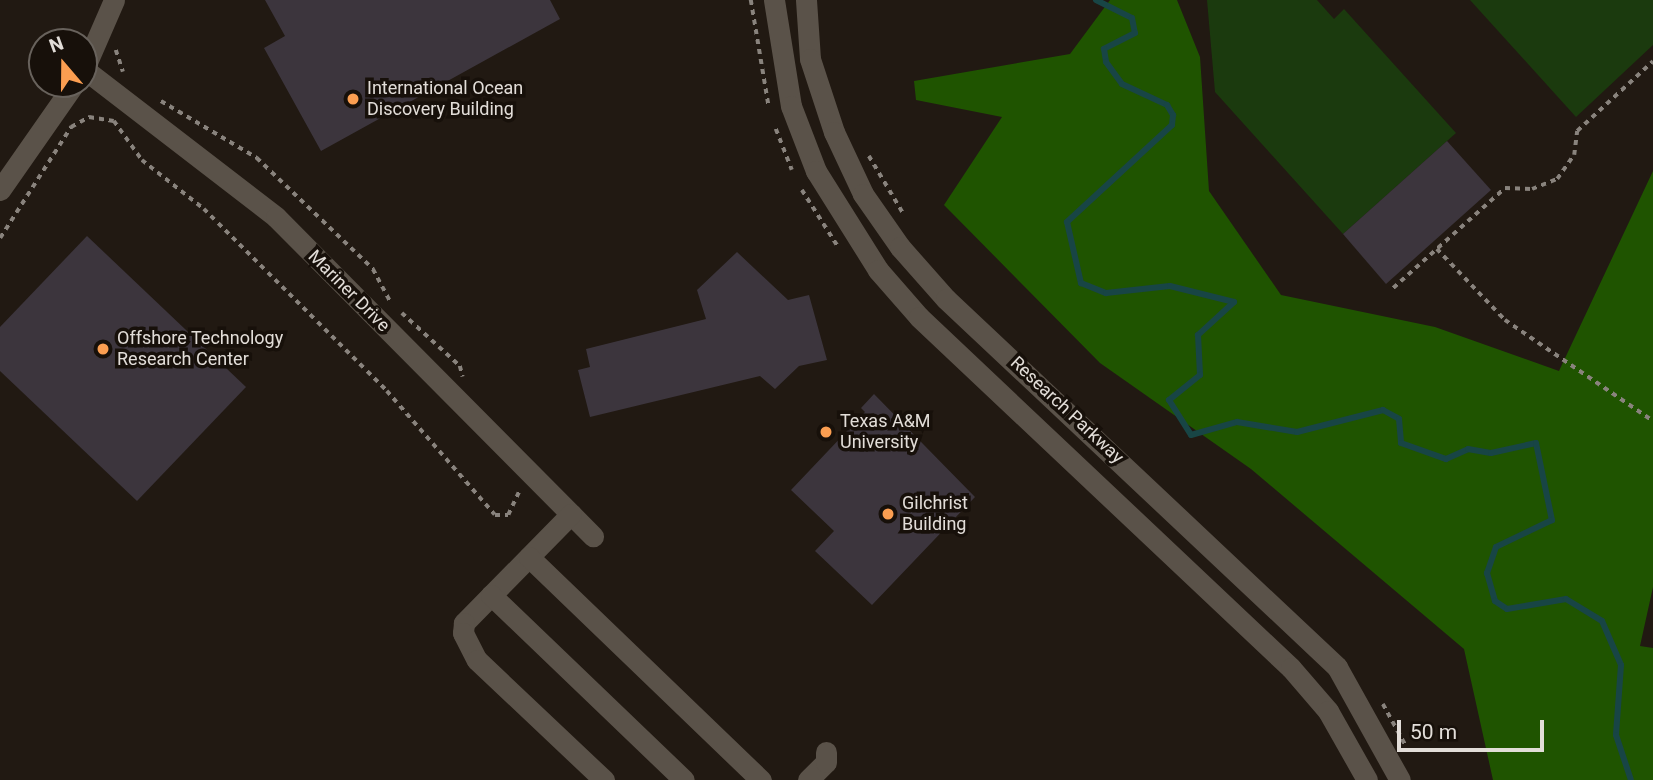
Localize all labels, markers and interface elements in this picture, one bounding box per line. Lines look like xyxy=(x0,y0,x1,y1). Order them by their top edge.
north arrow xyxy=(28,28,98,98)
text: N xyxy=(46,32,67,58)
place label: International Ocean Discovery Building xyxy=(367,78,523,120)
marker: International Ocean Discovery Building xyxy=(345,91,361,107)
street label: Mariner Drive xyxy=(304,246,394,336)
place label: Offshore Technology Research Center xyxy=(117,328,284,370)
marker: Offshore Technology Research Center xyxy=(95,341,111,357)
street label: Research Parkway xyxy=(1006,352,1128,468)
place label: Texas A&M University xyxy=(840,411,931,453)
marker: Texas A&M University xyxy=(818,424,834,440)
place label: Gilchrist Building xyxy=(902,493,968,536)
marker: Gilchrist Building xyxy=(880,506,896,522)
scale bar xyxy=(1401,706,1548,750)
text: 50 m xyxy=(1410,720,1457,744)

